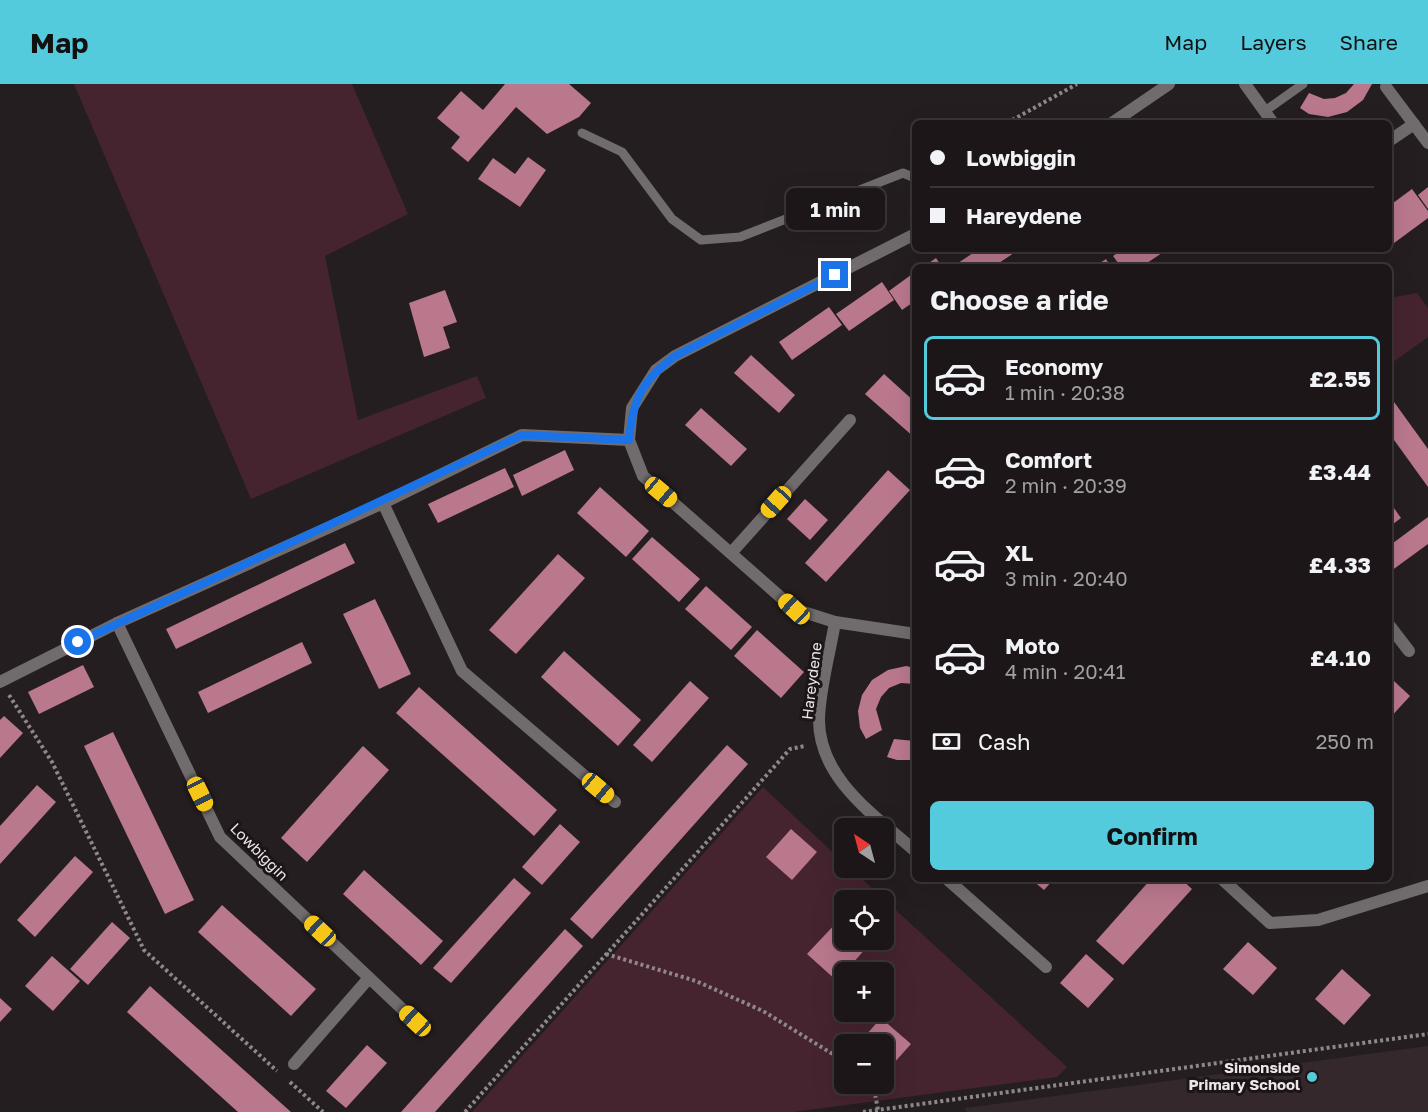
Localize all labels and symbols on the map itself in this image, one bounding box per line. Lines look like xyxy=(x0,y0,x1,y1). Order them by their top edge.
callout: 1 min xyxy=(786,188,884,230)
route end xyxy=(821,261,848,288)
car xyxy=(641,474,681,510)
car xyxy=(757,483,795,521)
car xyxy=(775,590,813,628)
route start xyxy=(64,628,91,655)
street label: Hareydene xyxy=(797,641,825,721)
car xyxy=(578,770,618,806)
car xyxy=(184,774,216,814)
north arrow xyxy=(834,818,894,878)
street label: Lowbiggin xyxy=(227,819,292,884)
car xyxy=(301,912,339,950)
car xyxy=(396,1002,434,1040)
place label: Simonside Primary School xyxy=(1188,1058,1300,1093)
marker: Simonside Primary School xyxy=(1305,1070,1319,1084)

